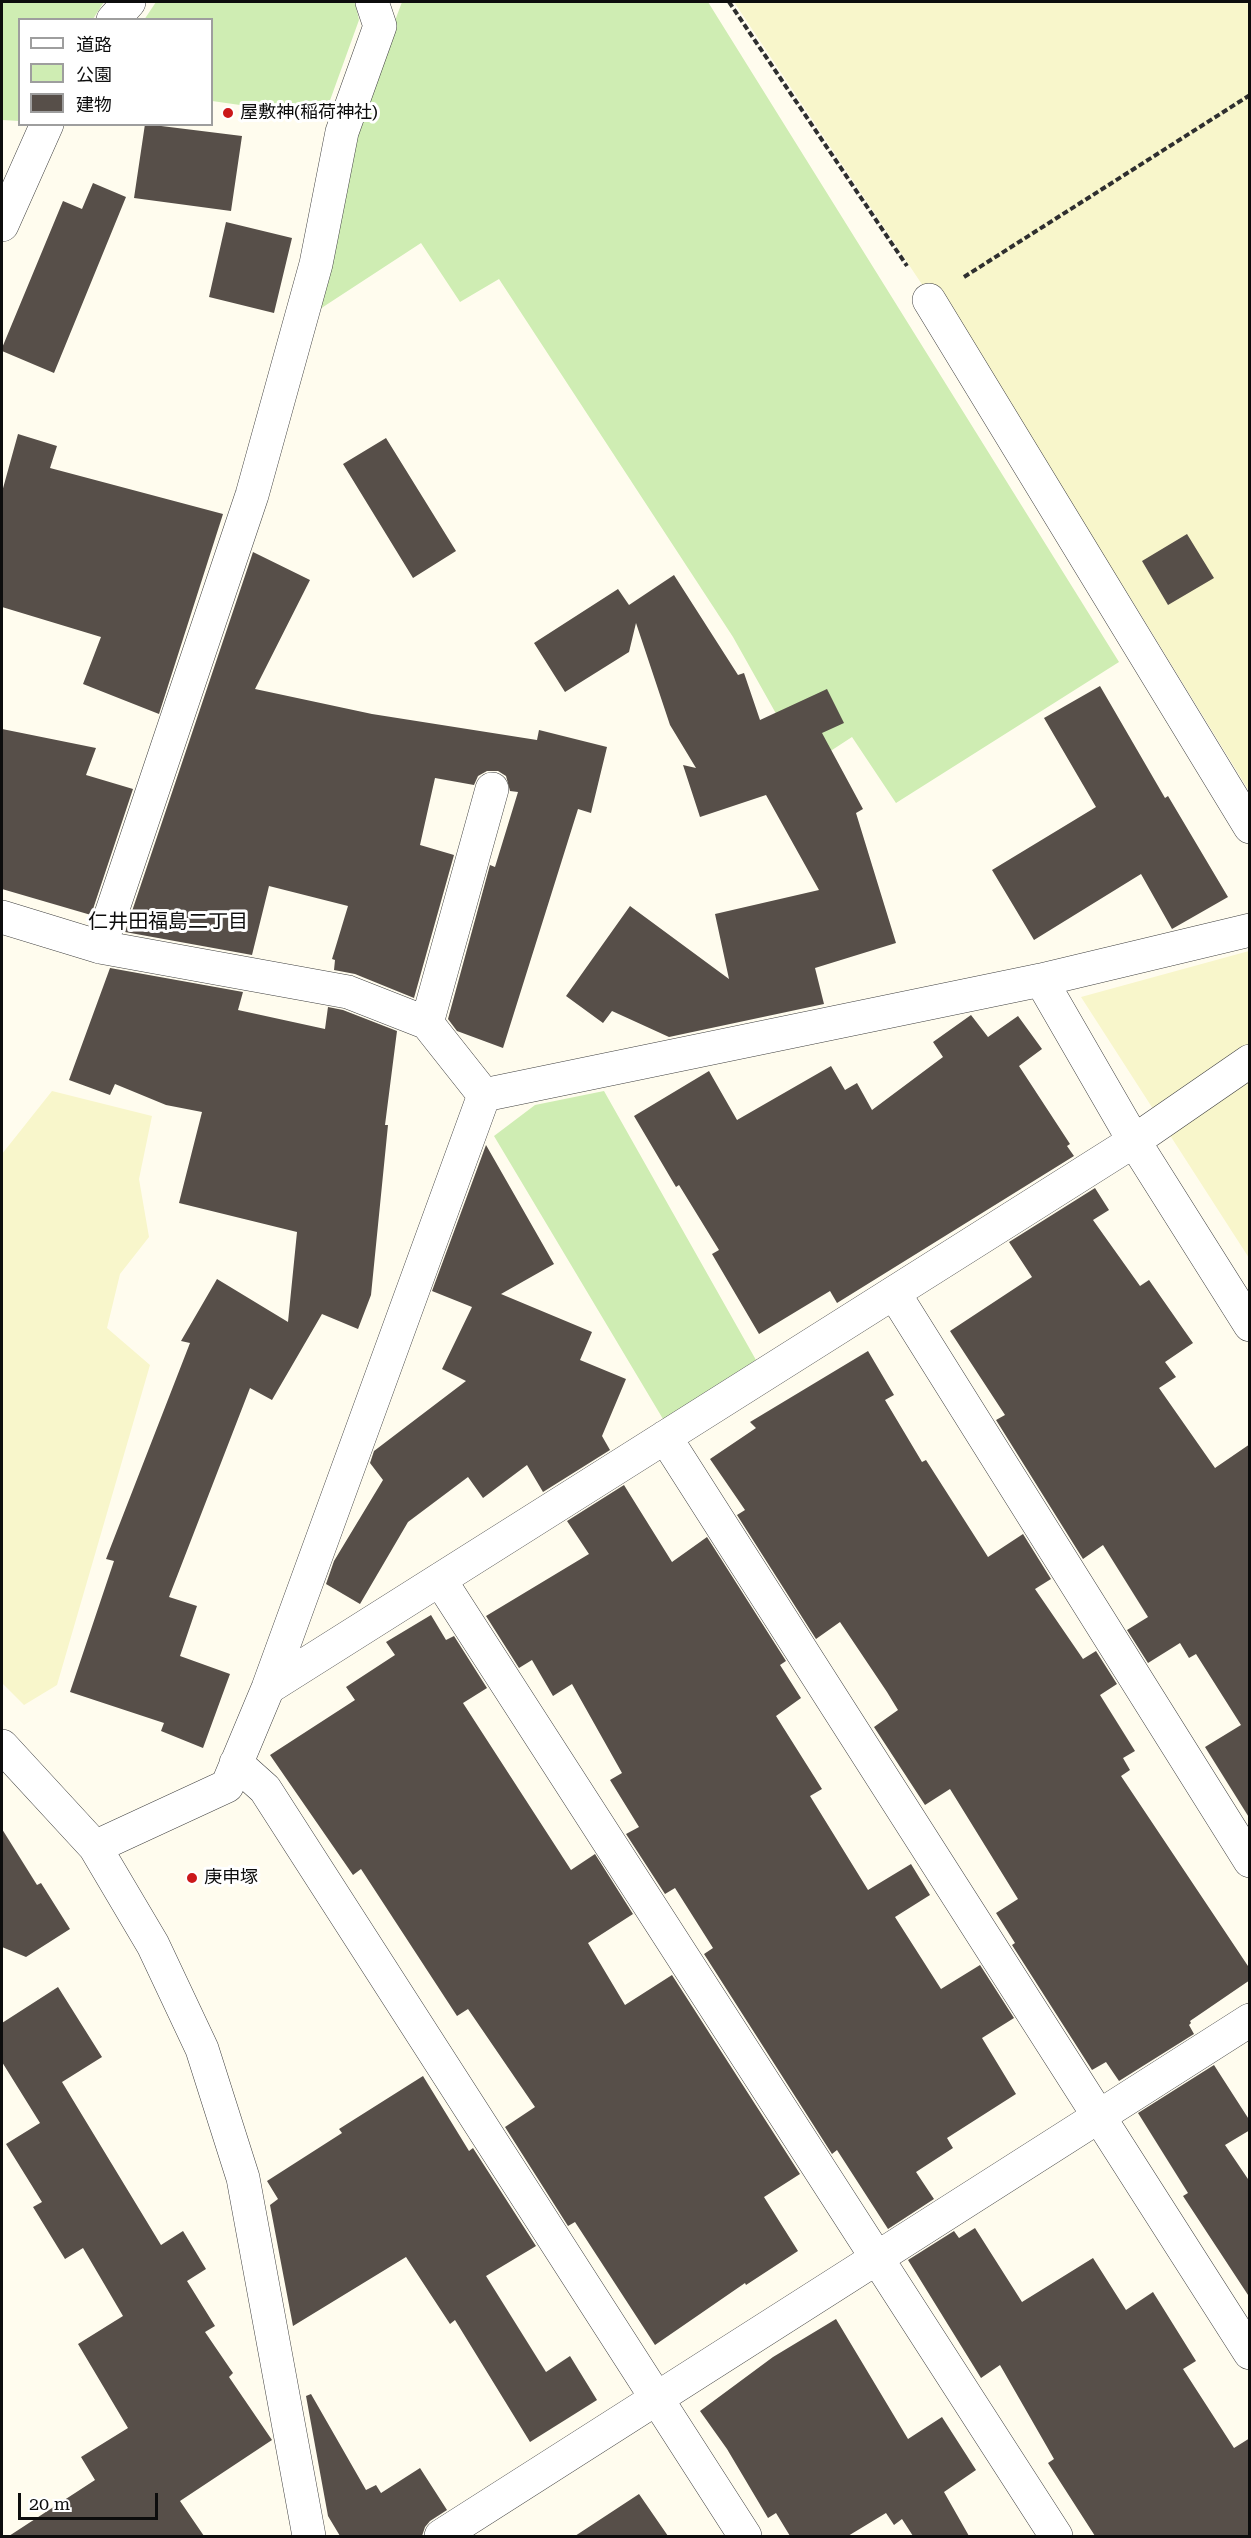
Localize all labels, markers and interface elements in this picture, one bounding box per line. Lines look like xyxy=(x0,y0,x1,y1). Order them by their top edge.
legend xyxy=(18,18,213,126)
text: 道路 xyxy=(76,34,112,55)
text: 公園 xyxy=(76,64,112,85)
text: 建物 xyxy=(76,94,112,115)
place label: 屋敷神(稲荷神社) xyxy=(240,102,378,124)
marker: 屋敷神(稲荷神社) xyxy=(221,106,235,120)
district label: 仁井田福島二丁目 xyxy=(88,910,248,934)
place label: 庚申塚 xyxy=(204,1867,258,1889)
marker: 庚申塚 xyxy=(185,1871,199,1885)
scale bar xyxy=(21,2481,160,2519)
text: 20 m xyxy=(29,2493,70,2514)

